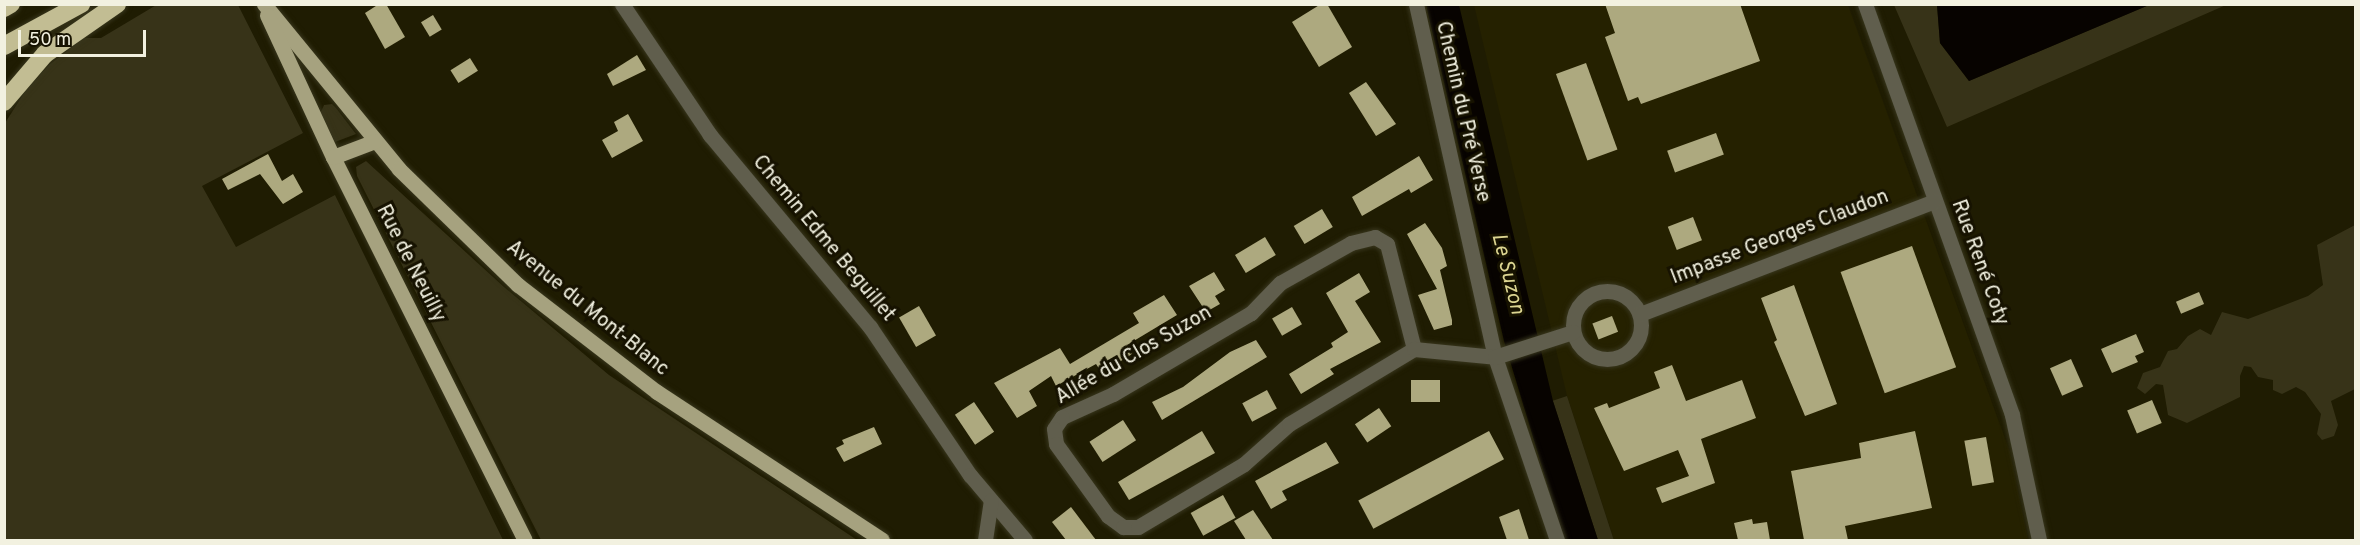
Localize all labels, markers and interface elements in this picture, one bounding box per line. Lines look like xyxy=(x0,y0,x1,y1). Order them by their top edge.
scale bar xyxy=(21,18,148,56)
street label: Chemin du Pré Verse xyxy=(1429,19,1495,205)
text: 50 m xyxy=(29,29,71,52)
street label: Chemin Edme Beguillet xyxy=(747,151,899,327)
street label: Impasse Georges Claudon xyxy=(1668,185,1892,291)
street label: Rue René Coty xyxy=(1945,197,2013,329)
street label: Rue de Neuilly xyxy=(370,201,450,327)
water label: Le Suzon xyxy=(1485,231,1529,317)
street label: Avenue du Mont-Blanc xyxy=(501,236,673,382)
street label: Allée du Clos Suzon xyxy=(1052,302,1216,410)

